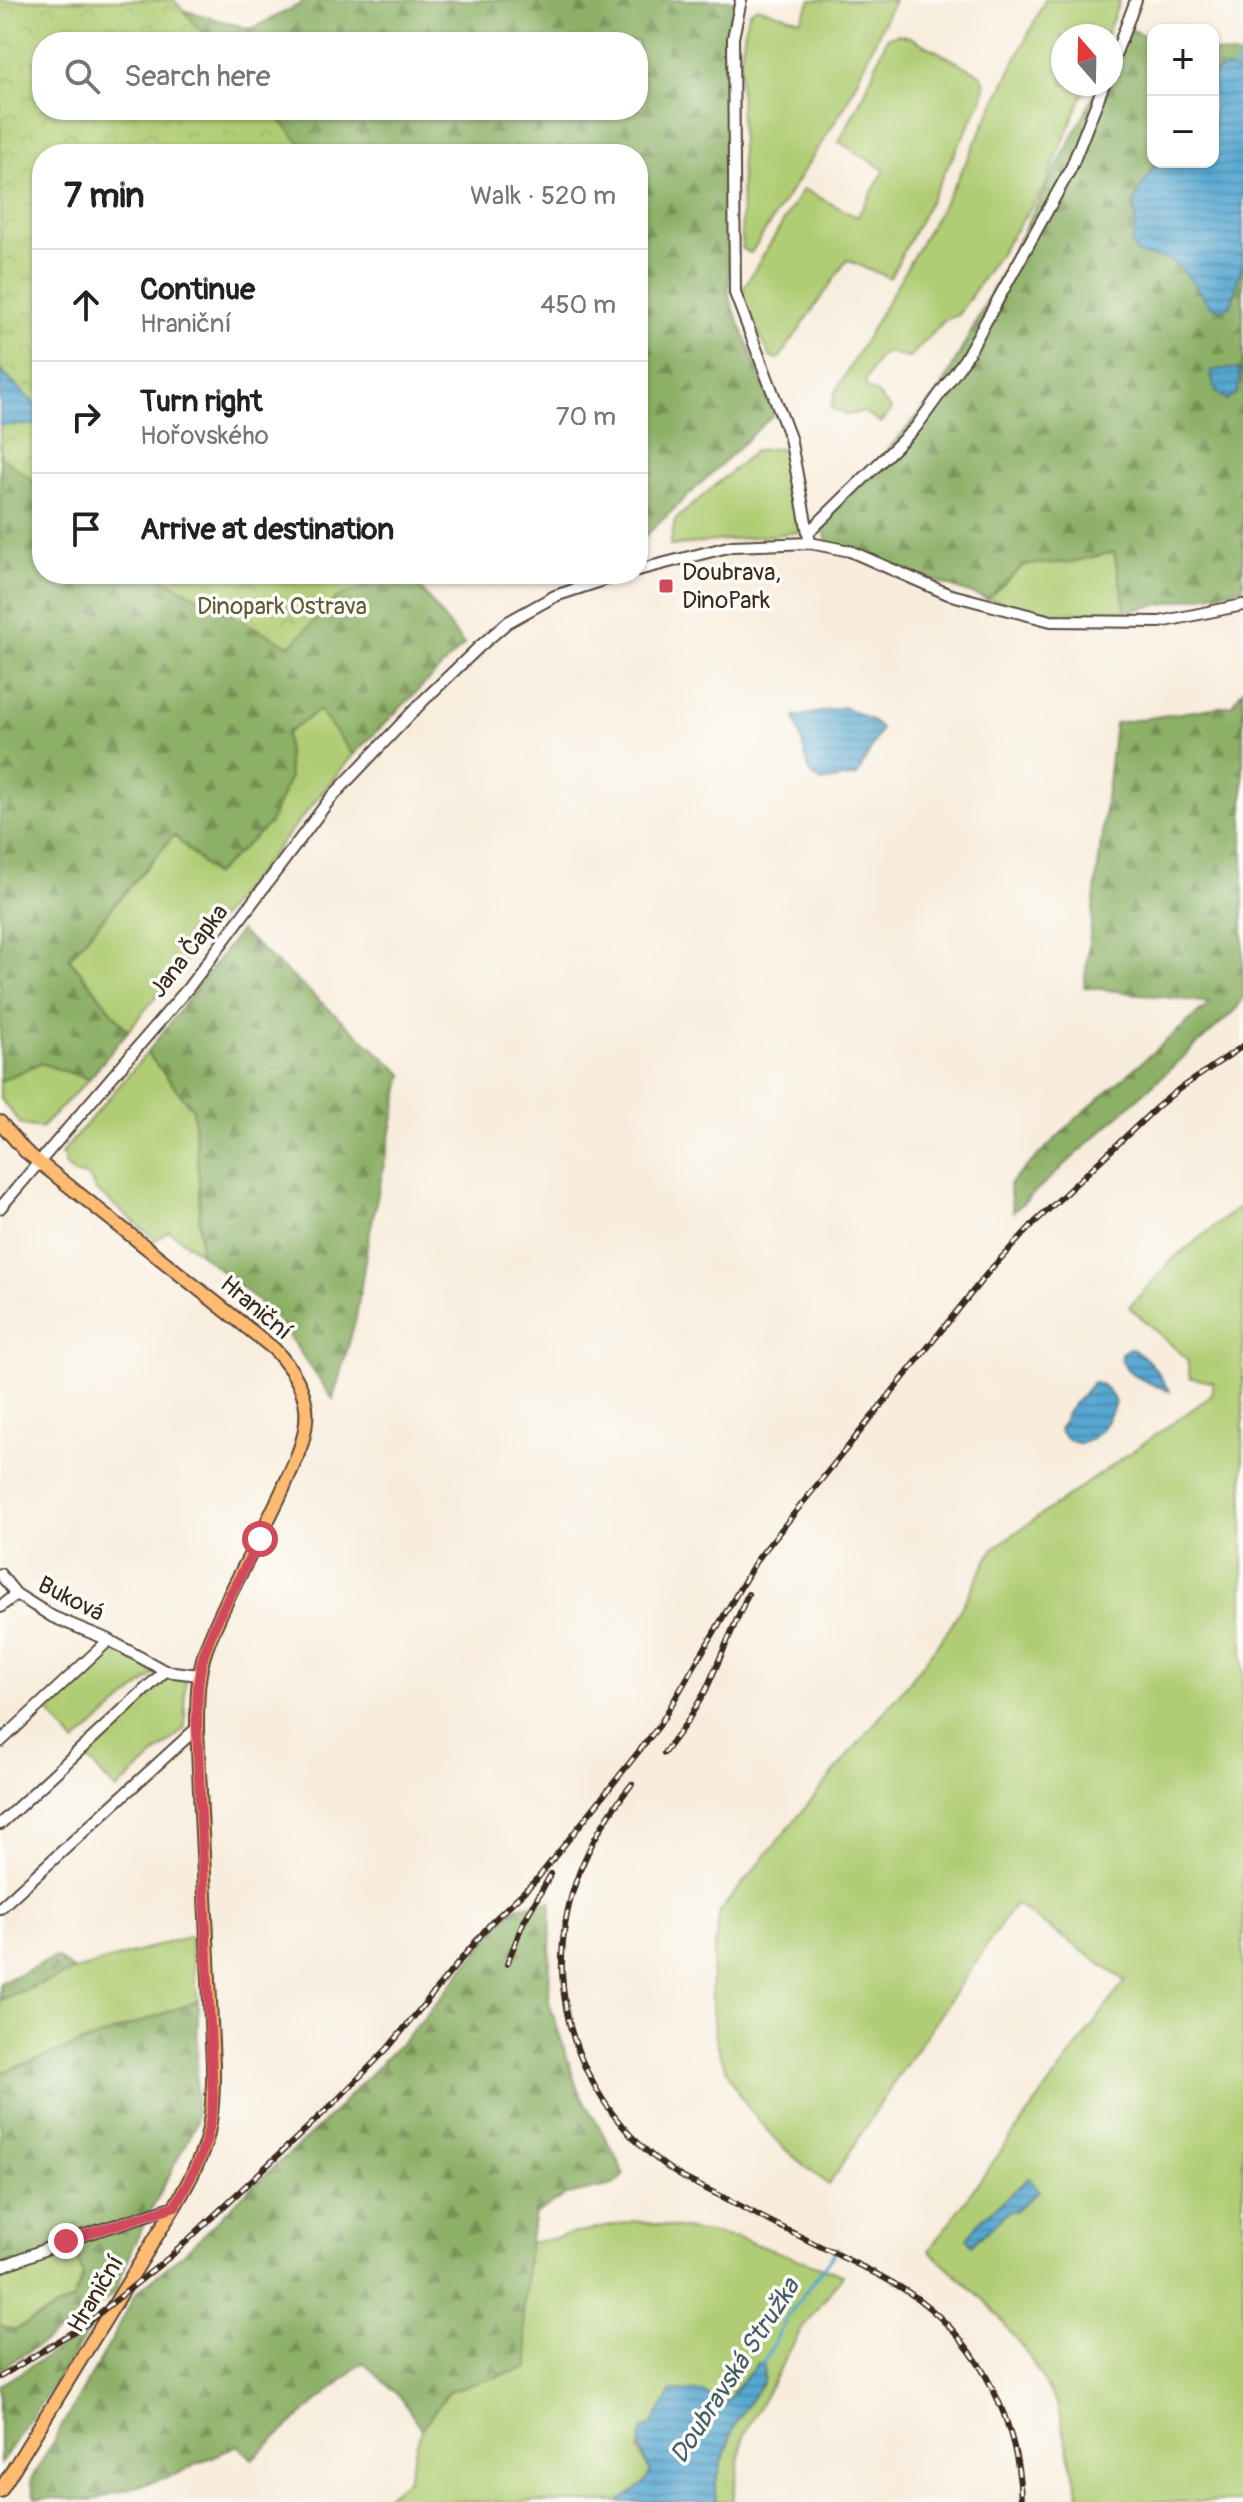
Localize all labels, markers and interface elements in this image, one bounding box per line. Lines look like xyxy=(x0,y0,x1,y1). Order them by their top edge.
north arrow xyxy=(1051,24,1123,96)
map controls xyxy=(1147,24,1219,168)
button: + xyxy=(1147,24,1219,96)
search box xyxy=(32,32,648,120)
icon: search xyxy=(60,54,104,98)
text: Search here xyxy=(124,58,271,95)
button: − xyxy=(1147,96,1219,168)
text: 7 min xyxy=(64,175,145,218)
text: Walk · 520 m xyxy=(470,180,616,212)
text: Continue xyxy=(140,271,255,308)
icon: ahead xyxy=(64,283,108,327)
text: 450 m xyxy=(540,289,616,321)
text: Hraniční xyxy=(140,308,232,340)
text: Turn right xyxy=(140,383,263,420)
icon: right xyxy=(64,395,108,439)
text: 70 m xyxy=(556,401,616,433)
text: Hořovského xyxy=(140,420,269,452)
icon: arrive xyxy=(64,507,108,551)
text: Arrive at destination xyxy=(140,511,394,548)
place label: Doubrava, DinoPark xyxy=(682,558,781,615)
marker: Doubrava, DinoPark xyxy=(657,577,675,595)
park label: Dinopark Ostrava xyxy=(197,592,367,621)
street label: Jana Čapka xyxy=(144,899,234,1003)
street label: Hraniční xyxy=(214,1270,298,1346)
route start xyxy=(242,1521,278,1557)
street label: Buková xyxy=(33,1570,109,1628)
route end xyxy=(48,2223,84,2259)
street label: Hraniční xyxy=(62,2250,130,2338)
water label: Doubravská Stružka xyxy=(663,2271,808,2469)

